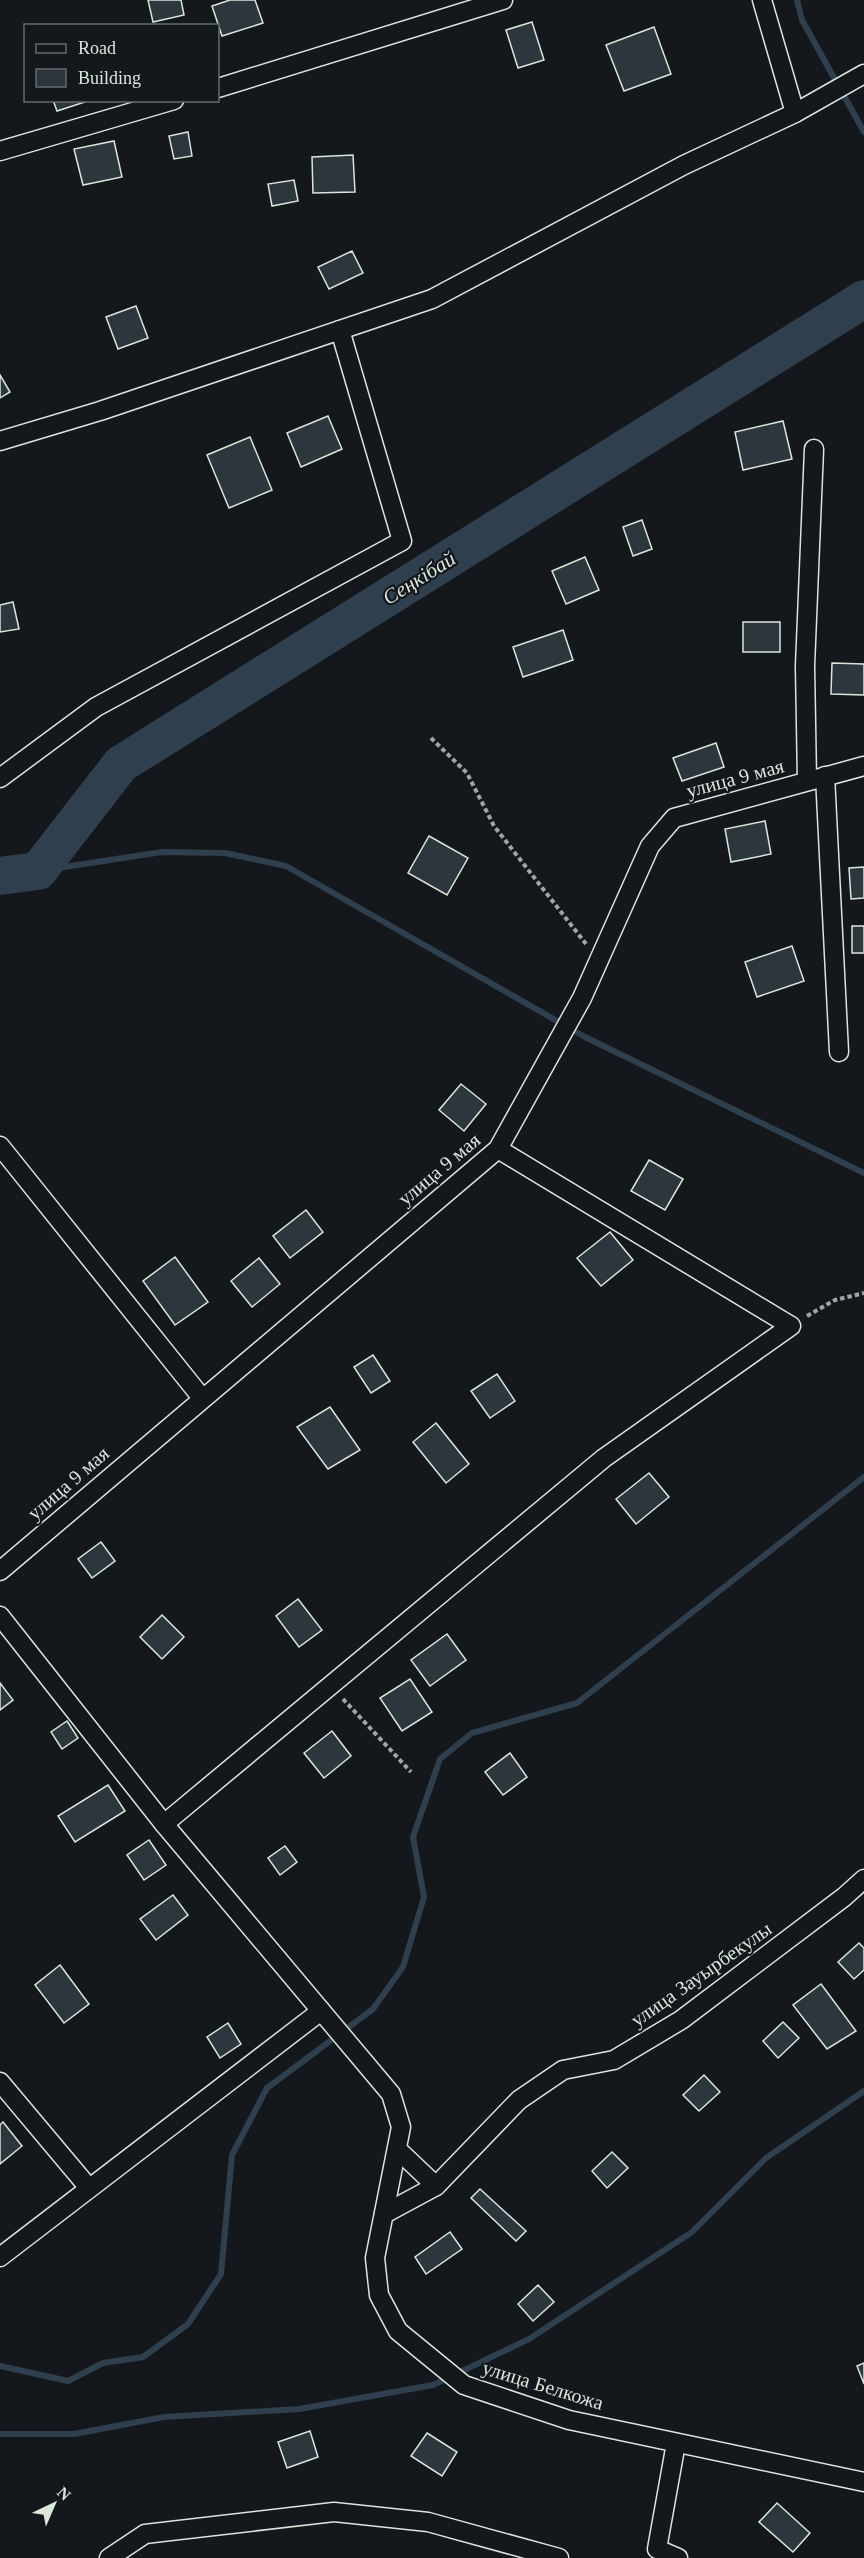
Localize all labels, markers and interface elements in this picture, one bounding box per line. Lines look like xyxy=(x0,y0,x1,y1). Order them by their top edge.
legend xyxy=(24,24,219,102)
text: Road xyxy=(78,38,116,58)
text: Building xyxy=(78,68,141,88)
water label: Сеңкібай xyxy=(378,546,460,610)
street label: улица 9 мая xyxy=(684,754,786,803)
street label: улица 9 мая xyxy=(394,1128,485,1210)
street label: улица 9 мая xyxy=(23,1442,114,1525)
street label: улица Зауырбекулы xyxy=(627,1917,776,2032)
street label: улица Белкожа xyxy=(479,2356,606,2415)
north arrow xyxy=(24,2474,84,2534)
text: N xyxy=(54,2483,74,2504)

